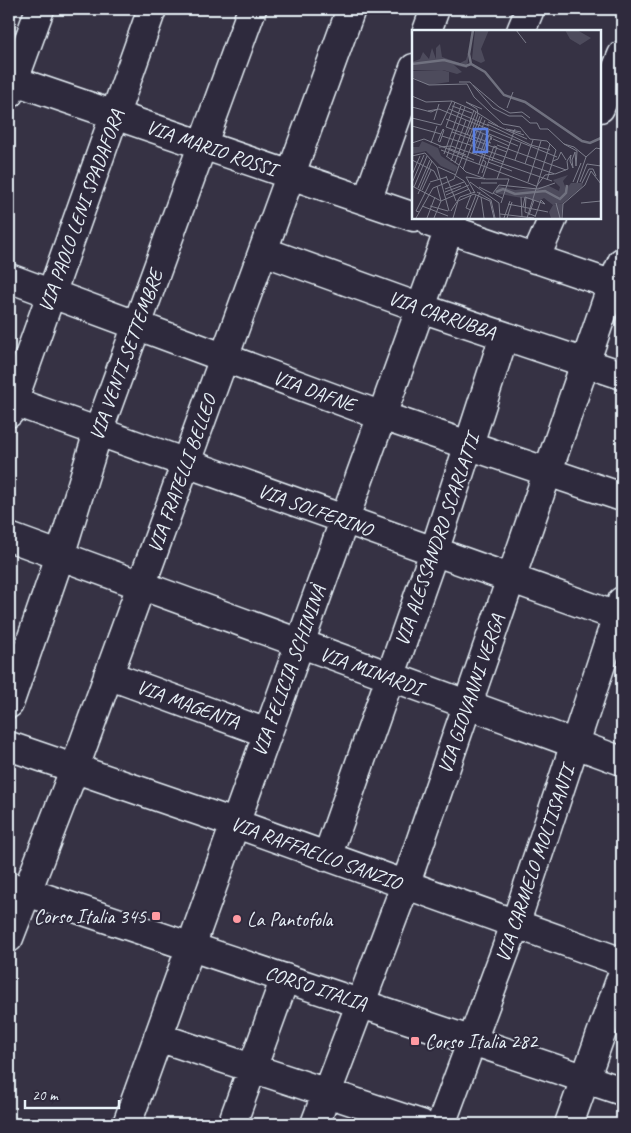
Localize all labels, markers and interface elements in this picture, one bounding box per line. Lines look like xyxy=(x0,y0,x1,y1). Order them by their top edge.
inset map xyxy=(412,30,601,219)
street label: VIA PAOLO LENI SPADAFORA xyxy=(33,105,130,316)
street label: VIA MARIO ROSSI xyxy=(143,114,284,184)
street label: VIA VENTI SETTEMBRE xyxy=(84,264,169,444)
street label: VIA CARRUBBA xyxy=(385,285,500,345)
street label: VIA DAFNE xyxy=(270,365,361,418)
street label: VIA FRATELLI BELLEO xyxy=(142,390,223,556)
street label: VIA ALESSANDRO SCARLATTI xyxy=(389,427,486,649)
street label: VIA SOLFERINO xyxy=(254,478,377,543)
street label: VIA FELICIA SCHININÀ xyxy=(246,580,332,760)
street label: VIA GIOVANNI VERGA xyxy=(432,610,510,777)
street label: VIA MINARDI xyxy=(317,641,429,702)
street label: VIA MAGENTA xyxy=(133,674,244,734)
street label: VIA CARMELO MOLTISANTI xyxy=(490,759,582,965)
street label: VIA RAFFAELLO SANZIO xyxy=(227,811,406,896)
place label: Corso Italia 345 xyxy=(34,904,147,929)
place label: La Pantofola xyxy=(247,907,334,932)
marker: Corso Italia 345 xyxy=(150,910,162,922)
marker: La Pantofola xyxy=(231,913,243,925)
street label: CORSO ITALIA xyxy=(262,960,371,1016)
place label: Corso Italia 282 xyxy=(425,1029,539,1054)
marker: Corso Italia 282 xyxy=(409,1035,421,1047)
scale bar xyxy=(25,1078,119,1110)
text: 20 m xyxy=(32,1086,59,1105)

